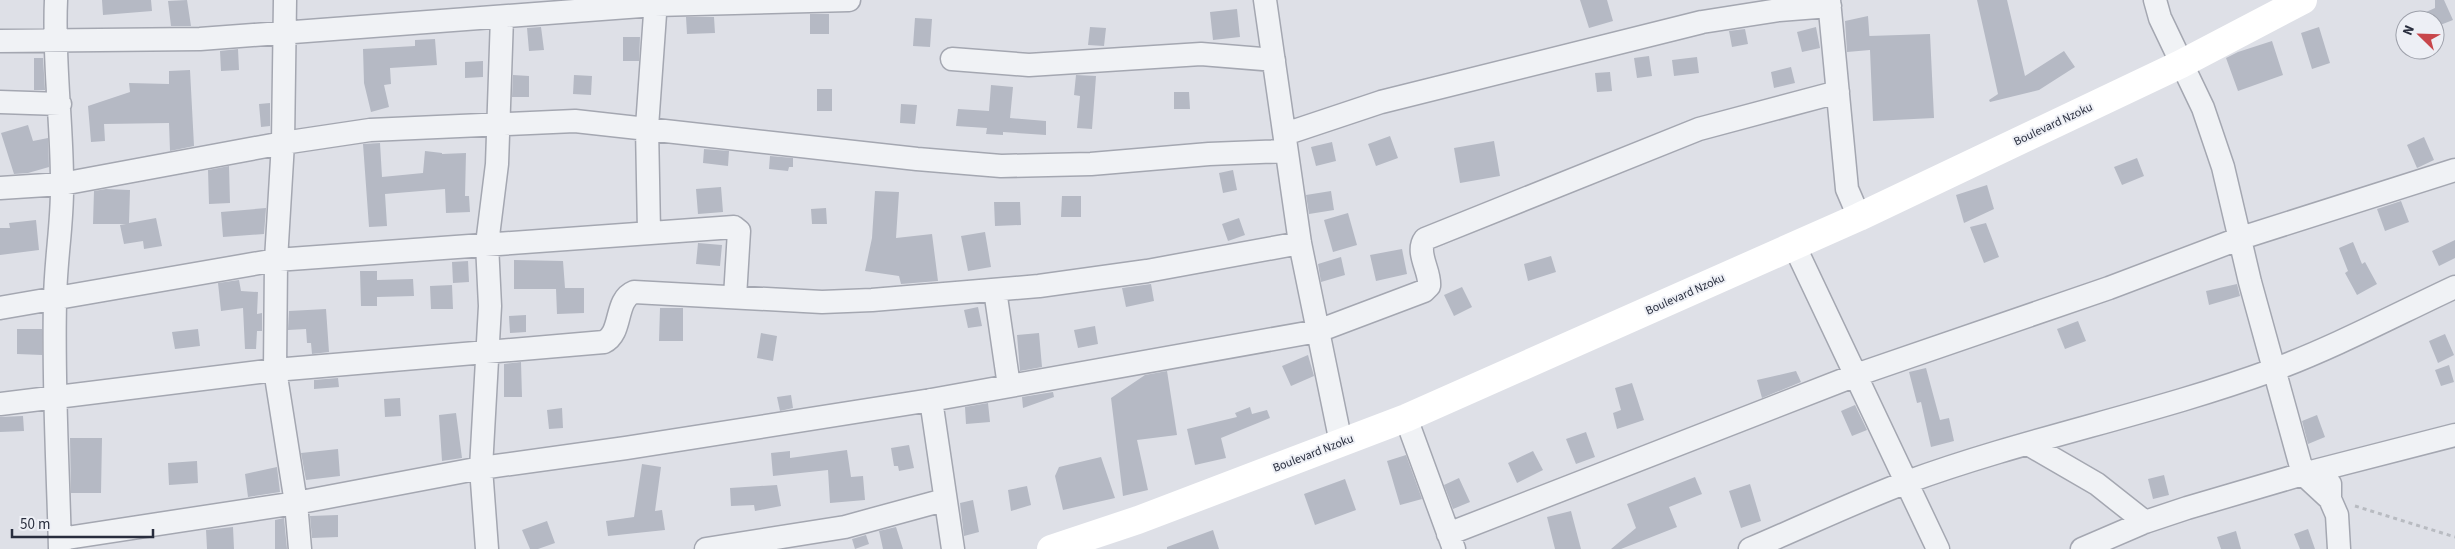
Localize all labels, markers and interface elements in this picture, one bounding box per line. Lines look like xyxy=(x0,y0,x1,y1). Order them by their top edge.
north arrow xyxy=(2395,10,2445,60)
text: N xyxy=(2398,22,2420,39)
street label: Boulevard Nzoku xyxy=(2011,99,2095,150)
street label: Boulevard Nzoku xyxy=(1643,269,1728,320)
street label: Boulevard Nzoku xyxy=(1270,430,1356,477)
scale bar xyxy=(12,506,154,538)
text: 50 m xyxy=(20,514,50,535)

